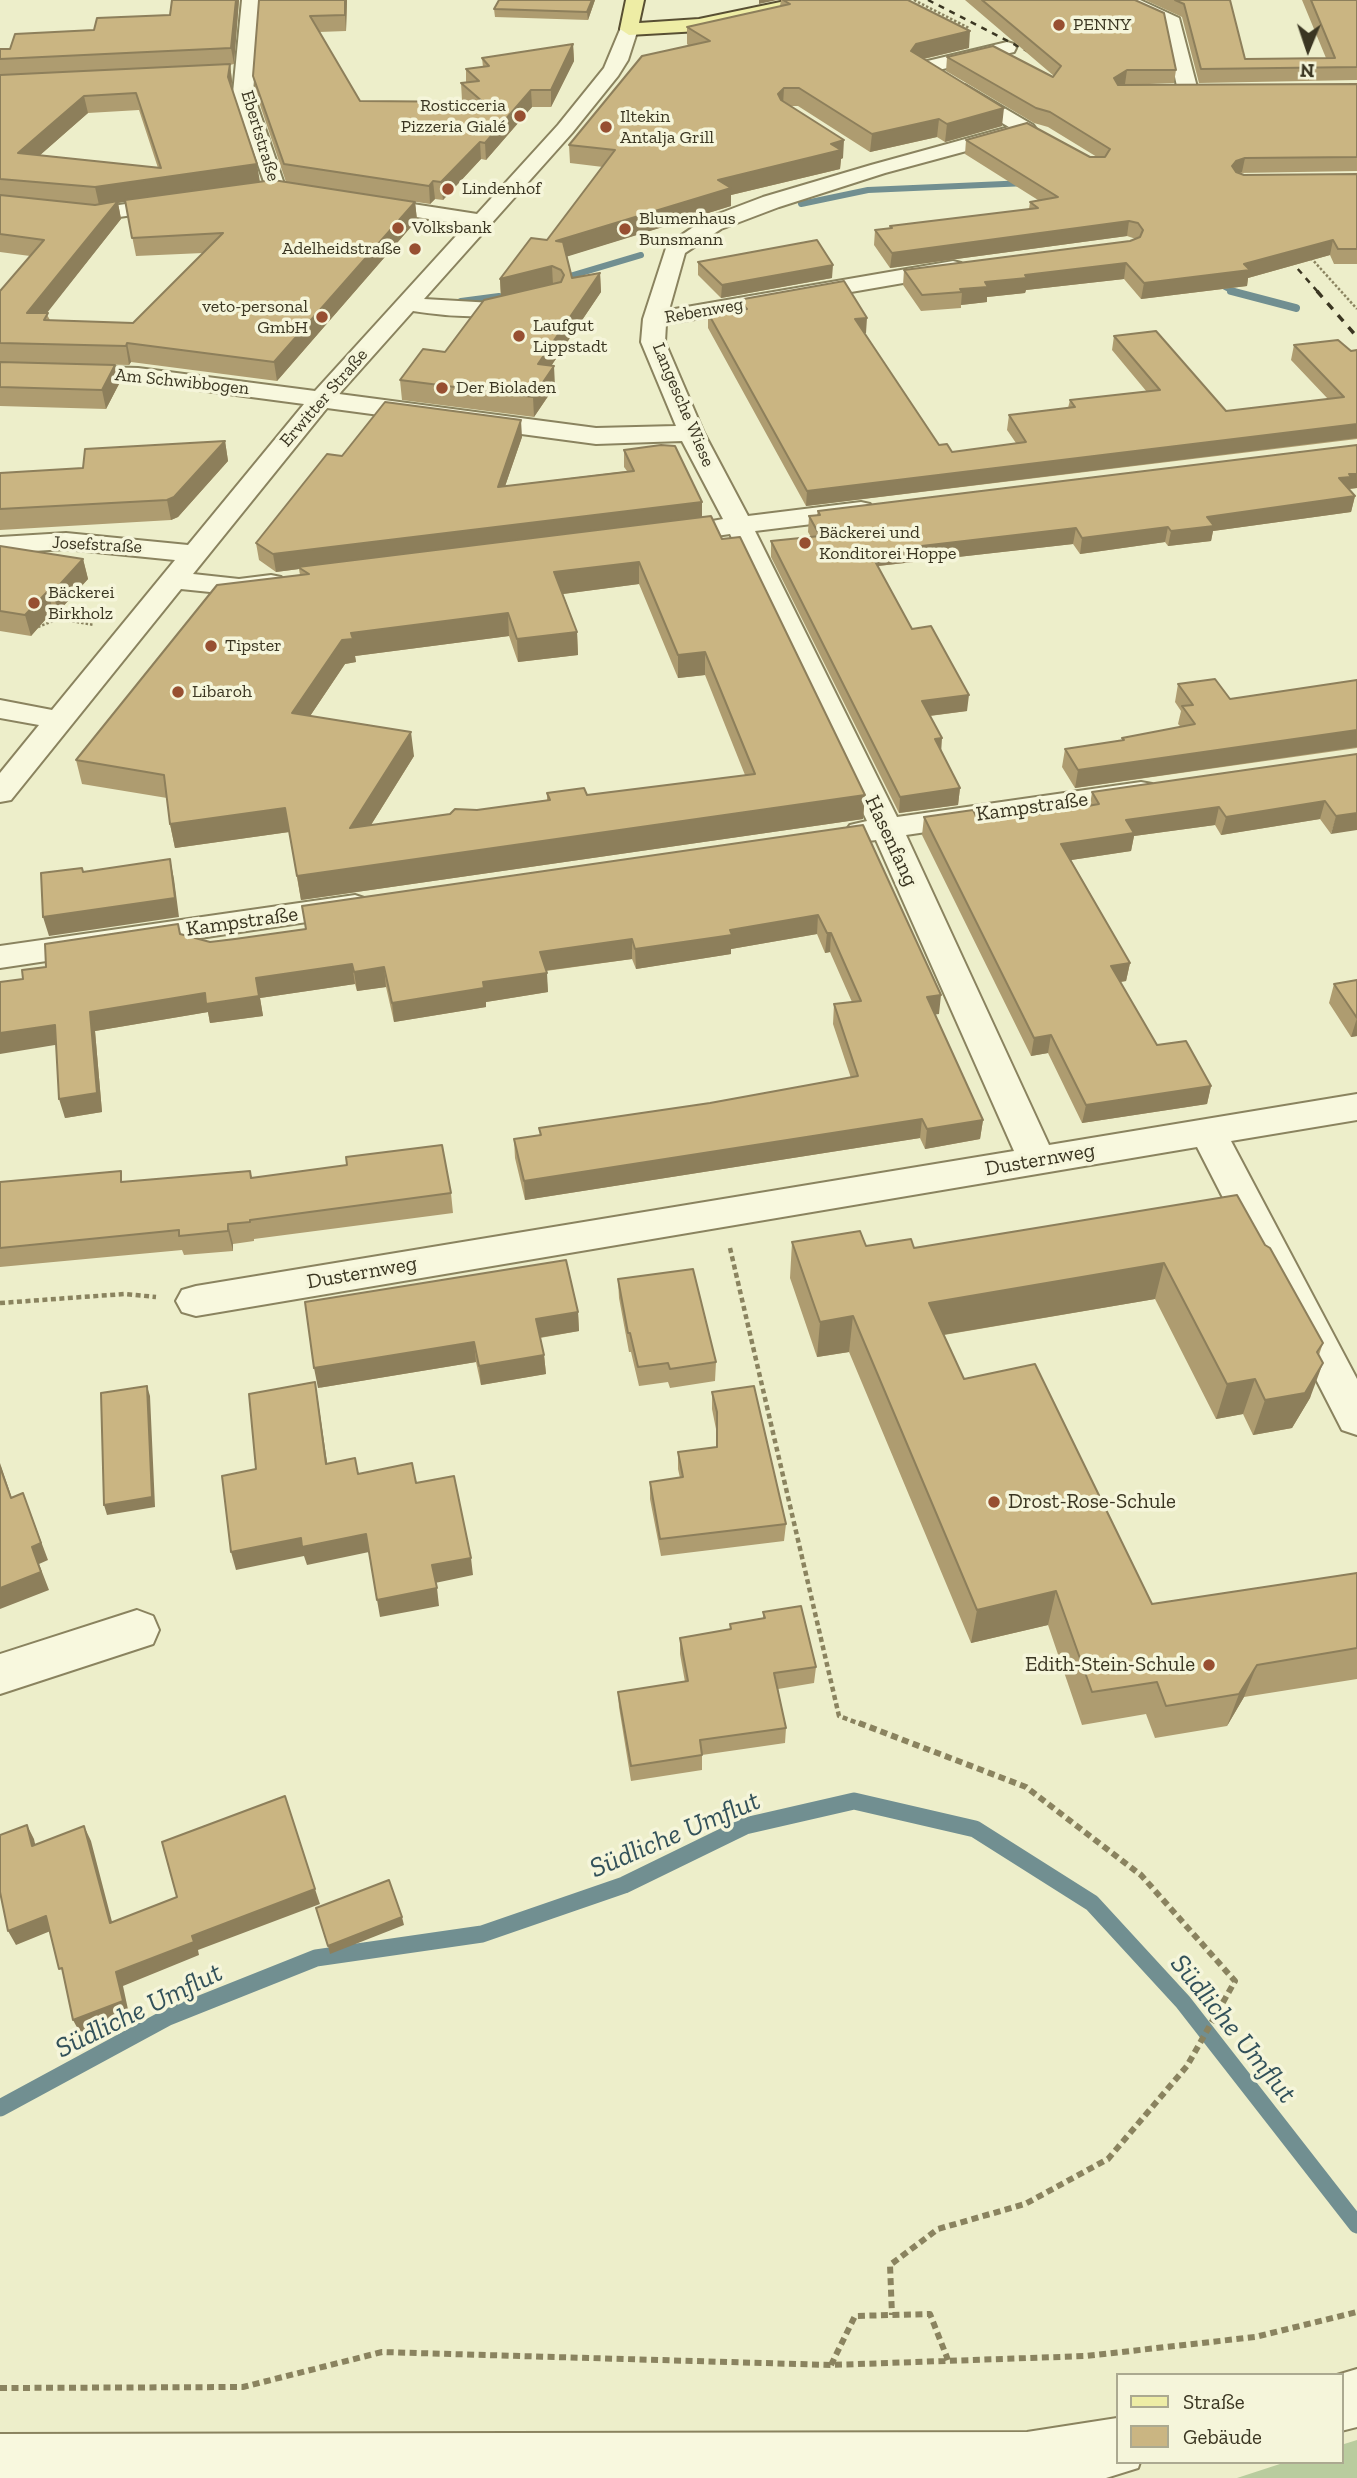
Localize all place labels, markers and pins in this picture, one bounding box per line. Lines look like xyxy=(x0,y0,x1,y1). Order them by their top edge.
place label: PENNY xyxy=(1073,14,1131,36)
marker: PENNY xyxy=(1051,17,1067,33)
place label: Rosticceria Pizzeria Gialé xyxy=(401,95,506,138)
place label: Iltekin Antalja Grill xyxy=(620,106,714,148)
marker: Rosticceria Pizzeria Gialé xyxy=(512,108,528,124)
marker: Iltekin Antalja Grill xyxy=(598,119,614,135)
place label: Lindenhof xyxy=(462,178,541,200)
marker: Lindenhof xyxy=(440,181,456,197)
place label: Blumenhaus Bunsmann xyxy=(639,208,736,250)
place label: Volksbank xyxy=(412,217,492,239)
marker: Volksbank xyxy=(390,220,406,236)
marker: Blumenhaus Bunsmann xyxy=(617,221,633,237)
place label: Adelheidstraße xyxy=(282,238,401,260)
marker: Adelheidstraße xyxy=(407,241,423,257)
place label: veto-personal GmbH xyxy=(202,296,308,338)
marker: veto-personal GmbH xyxy=(314,309,330,325)
place label: Laufgut Lippstadt xyxy=(533,315,607,358)
marker: Laufgut Lippstadt xyxy=(511,328,527,344)
place label: Der Bioladen xyxy=(456,377,556,399)
marker: Der Bioladen xyxy=(434,380,450,396)
place label: Bäckerei und Konditorei Hoppe xyxy=(819,522,956,564)
marker: Bäckerei und Konditorei Hoppe xyxy=(797,535,813,551)
place label: Bäckerei Birkholz xyxy=(48,582,114,624)
marker: Bäckerei Birkholz xyxy=(26,595,42,611)
place label: Tipster xyxy=(225,635,282,657)
marker: Tipster xyxy=(203,638,219,654)
place label: Libaroh xyxy=(192,681,252,703)
marker: Libaroh xyxy=(170,684,186,700)
place label: Drost-Rose-Schule xyxy=(1008,1489,1176,1515)
marker: Drost-Rose-Schule xyxy=(986,1494,1002,1510)
place label: Edith-Stein-Schule xyxy=(1025,1652,1195,1678)
marker: Edith-Stein-Schule xyxy=(1201,1657,1217,1673)

